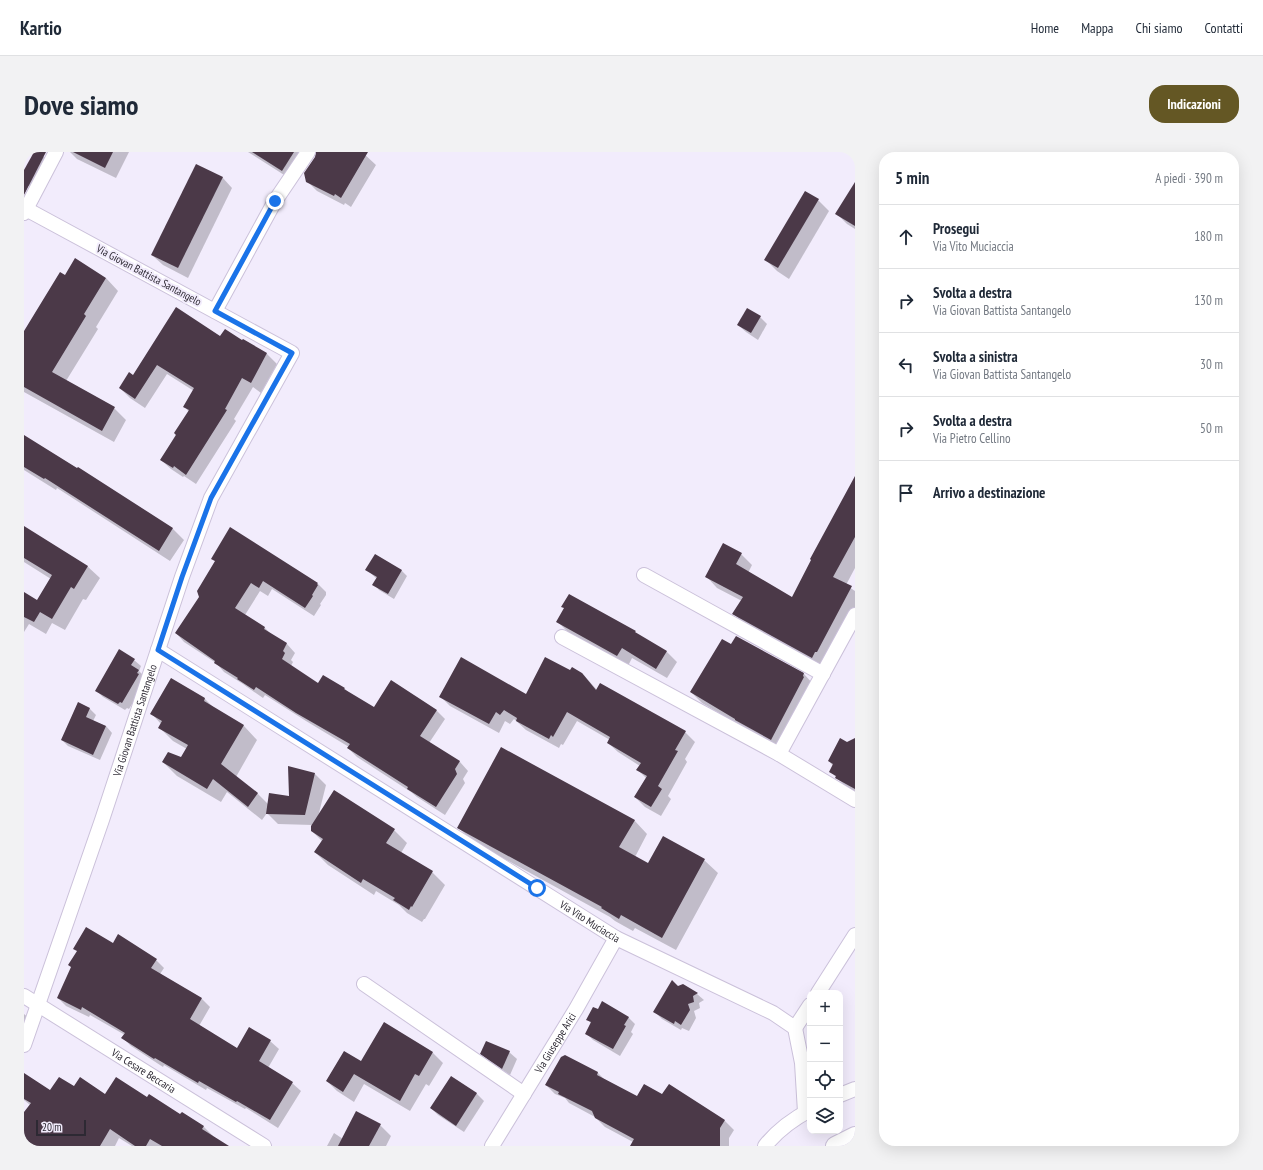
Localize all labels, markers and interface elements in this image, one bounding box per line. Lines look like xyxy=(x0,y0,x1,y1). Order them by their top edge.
text: Kartio xyxy=(20,16,62,40)
text: Home xyxy=(1031,19,1059,37)
text: Mappa xyxy=(1081,19,1113,37)
text: Chi siamo xyxy=(1135,19,1183,37)
text: Contatti xyxy=(1205,19,1243,37)
button: Indicazioni xyxy=(1149,85,1239,123)
text: Dove siamo xyxy=(24,86,139,123)
text: 5 min xyxy=(895,167,929,189)
text: A piedi · 390 m xyxy=(1155,170,1223,187)
route end xyxy=(266,192,284,210)
text: Prosegui xyxy=(933,219,979,238)
icon: ahead xyxy=(895,226,917,248)
text: 180 m xyxy=(1194,228,1223,245)
text: Via Vito Muciaccia xyxy=(933,238,1014,255)
street label: Via Giovan Battista Santangelo xyxy=(93,241,204,309)
text: Svolta a destra xyxy=(933,283,1012,302)
icon: right xyxy=(895,290,917,312)
text: 130 m xyxy=(1194,292,1223,309)
text: Via Giovan Battista Santangelo xyxy=(933,302,1071,319)
text: Svolta a sinistra xyxy=(933,347,1018,366)
icon: left xyxy=(895,354,917,376)
text: 30 m xyxy=(1200,356,1223,373)
text: Via Giovan Battista Santangelo xyxy=(933,366,1071,383)
text: Svolta a destra xyxy=(933,411,1012,430)
icon: right xyxy=(895,418,917,440)
text: 50 m xyxy=(1200,420,1223,437)
text: Via Pietro Cellino xyxy=(933,430,1011,447)
icon: arrive xyxy=(895,482,917,504)
text: Arrivo a destinazione xyxy=(933,483,1046,502)
street label: Via Giovan Battista Santangelo xyxy=(110,662,160,779)
route start xyxy=(528,879,546,897)
street label: Via Vito Muciaccia xyxy=(556,897,622,946)
map controls xyxy=(807,990,843,1134)
button: + xyxy=(807,990,843,1026)
street label: Via Giuseppe Arici xyxy=(531,1010,579,1076)
button: − xyxy=(807,1026,843,1062)
street label: Via Cesare Beccaria xyxy=(108,1045,178,1096)
button: locate xyxy=(807,1062,843,1098)
button: layers xyxy=(807,1098,843,1134)
scale bar xyxy=(36,1118,86,1137)
text: 20 m xyxy=(42,1120,61,1134)

